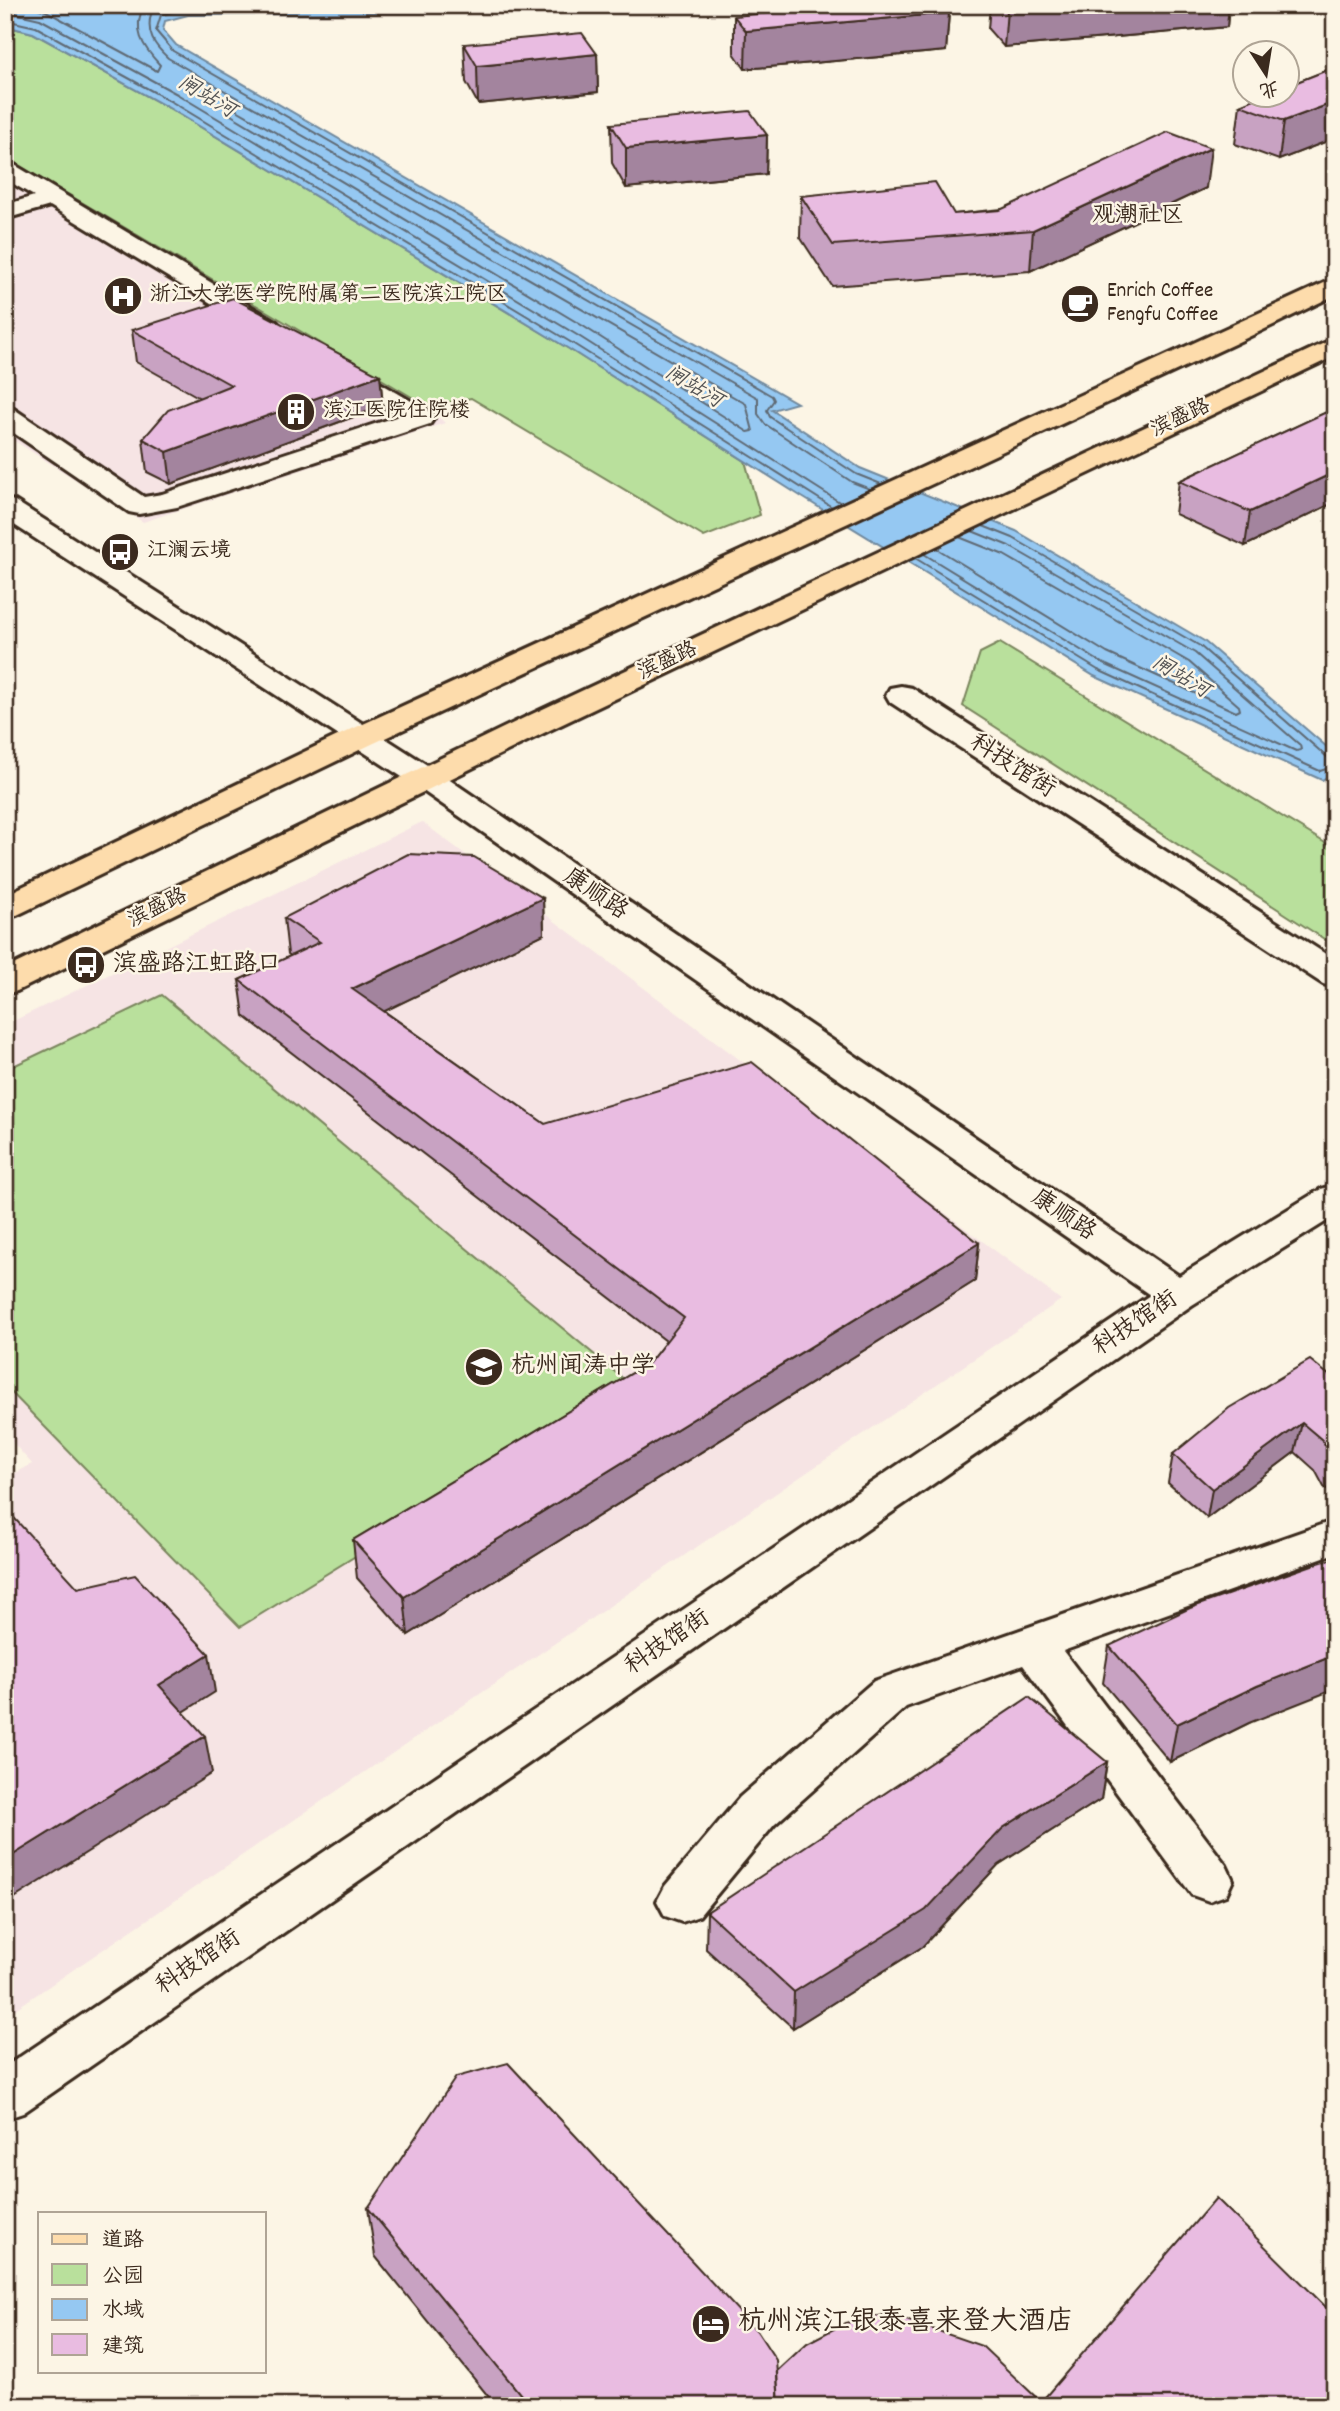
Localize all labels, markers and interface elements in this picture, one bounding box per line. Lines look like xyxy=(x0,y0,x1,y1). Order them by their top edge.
north arrow xyxy=(1232,38,1302,108)
water label: 闸站河 xyxy=(171,69,243,129)
text: 北 xyxy=(1257,72,1281,102)
district label: 观潮社区 xyxy=(1092,200,1184,233)
hospital icon: 浙江大学医学院附属第二医院滨江院区 xyxy=(102,275,144,317)
place label: Enrich Coffee Fengfu Coffee xyxy=(1107,277,1218,331)
place label: 浙江大学医学院附属第二医院滨江院区 xyxy=(150,281,507,311)
cafe icon: Enrich Coffee Fengfu Coffee xyxy=(1059,283,1101,325)
water label: 闸站河 xyxy=(658,359,730,419)
building icon: 滨江医院住院楼 xyxy=(275,391,317,433)
street label: 滨盛路 xyxy=(1146,392,1216,446)
place label: 滨江医院住院楼 xyxy=(323,397,470,427)
bus stop icon: 江澜云境 xyxy=(99,531,141,573)
place label: 江澜云境 xyxy=(147,537,231,567)
street label: 滨盛路 xyxy=(633,635,703,689)
water label: 闸站河 xyxy=(1145,649,1217,709)
street label: 科技馆街 xyxy=(962,727,1062,807)
street label: 康顺路 xyxy=(556,861,634,929)
street label: 滨盛路 xyxy=(123,882,193,936)
bus stop icon: 滨盛路江虹路口 xyxy=(65,944,107,986)
place label: 滨盛路江虹路口 xyxy=(113,948,281,982)
street label: 康顺路 xyxy=(1024,1182,1102,1250)
street label: 科技馆街 xyxy=(1087,1283,1185,1365)
school or university icon: 杭州闻涛中学 xyxy=(463,1346,505,1388)
place label: 杭州闻涛中学 xyxy=(511,1350,655,1384)
street label: 科技馆街 xyxy=(619,1602,717,1684)
street label: 科技馆街 xyxy=(150,1922,248,2004)
legend xyxy=(38,2212,266,2372)
text: 道路 xyxy=(102,2227,144,2257)
text: 公园 xyxy=(102,2263,144,2293)
text: 水域 xyxy=(102,2297,144,2327)
hotel icon: 杭州滨江银泰喜来登大酒店 xyxy=(690,2303,732,2345)
place label: 杭州滨江银泰喜来登大酒店 xyxy=(738,2304,1074,2344)
text: 建筑 xyxy=(102,2333,144,2363)

